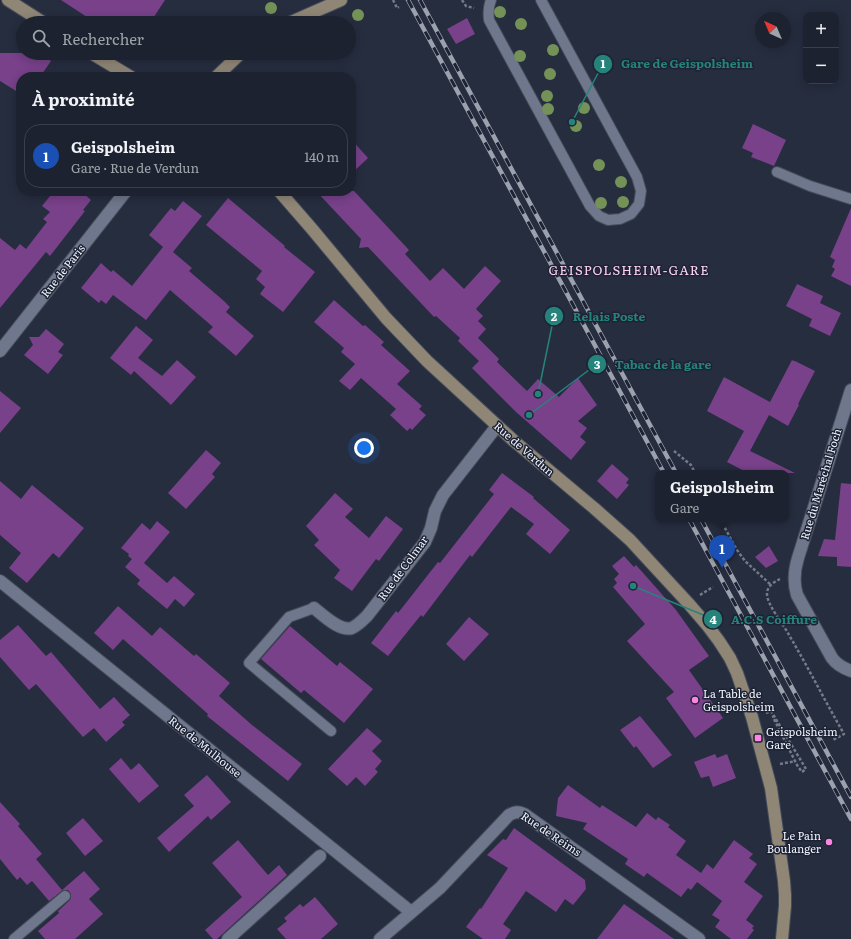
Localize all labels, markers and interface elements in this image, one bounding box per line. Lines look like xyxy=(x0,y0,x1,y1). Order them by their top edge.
north arrow xyxy=(755,12,791,48)
map controls xyxy=(803,12,839,84)
button: + xyxy=(803,12,839,48)
search box xyxy=(16,16,356,60)
icon: search xyxy=(30,27,52,49)
text: Rechercher xyxy=(62,27,144,50)
button: − xyxy=(803,48,839,84)
callout: Gare de Geispolsheim xyxy=(593,52,761,76)
text: 1 xyxy=(601,54,606,72)
text: Gare de Geispolsheim xyxy=(621,54,753,72)
text: À proximité xyxy=(32,86,135,111)
text: Geispolsheim xyxy=(71,135,175,158)
text: 1 xyxy=(43,147,49,166)
text: 140 m xyxy=(304,147,339,166)
text: Gare · Rue de Verdun xyxy=(71,158,199,177)
street label: Rue de Paris xyxy=(36,241,88,300)
district label: GEISPOLSHEIM-GARE xyxy=(549,260,709,279)
callout: Relais Poste xyxy=(544,304,653,328)
text: 2 xyxy=(551,307,558,325)
text: Relais Poste xyxy=(573,307,645,325)
callout: Tabac de la gare xyxy=(587,352,719,376)
text: 3 xyxy=(594,355,601,373)
text: Tabac de la gare xyxy=(615,355,711,373)
street label: Rue de Verdun xyxy=(491,417,558,479)
street label: Rue du Maréchal Foch xyxy=(796,426,845,541)
your location xyxy=(354,438,374,458)
popup xyxy=(655,470,789,522)
text: Geispolsheim xyxy=(670,475,774,498)
text: Gare xyxy=(670,498,699,517)
street label: Rue de Colmar xyxy=(373,531,432,603)
pin: 1 xyxy=(709,535,735,568)
callout: A.C.S Coiffure xyxy=(703,607,825,631)
text: 4 xyxy=(709,610,717,628)
text: A.C.S Coiffure xyxy=(731,610,817,628)
place label: La Table de Geispolsheim xyxy=(703,685,775,714)
marker: La Table de Geispolsheim xyxy=(690,695,700,705)
street label: Rue de Mulhouse xyxy=(166,712,246,781)
place label: Geispolsheim Gare xyxy=(766,723,838,752)
marker: Geispolsheim Gare xyxy=(753,733,763,743)
street label: Rue de Reims xyxy=(518,807,585,859)
place label: Le Pain Boulanger xyxy=(767,827,822,856)
marker: Le Pain Boulanger xyxy=(824,837,834,847)

